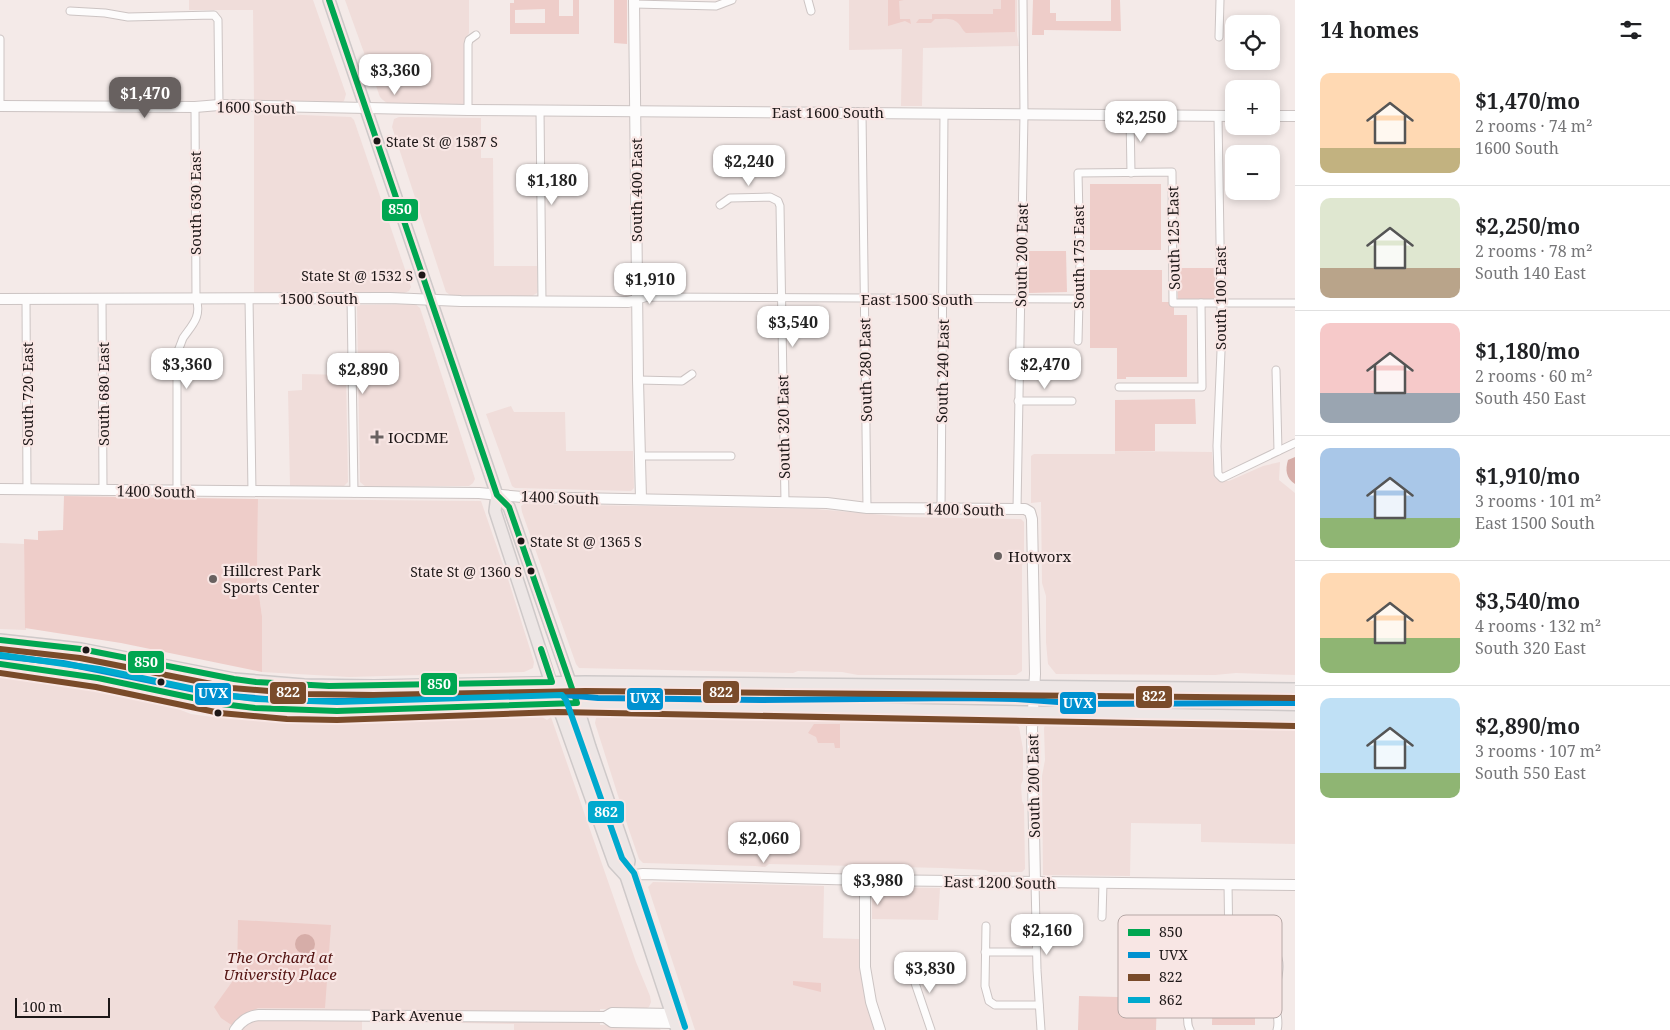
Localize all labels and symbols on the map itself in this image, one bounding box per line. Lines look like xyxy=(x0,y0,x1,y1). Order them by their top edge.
pin: $3,360 xyxy=(354,54,436,96)
pin: $1,470 xyxy=(104,76,186,119)
street label: 1600 South xyxy=(217,96,296,118)
pin: $2,250 xyxy=(1100,100,1182,143)
street label: East 1600 South xyxy=(772,102,885,122)
place label: State St @ 1587 S xyxy=(386,132,498,151)
marker: State St @ 1587 S xyxy=(372,136,382,146)
street label: South 400 East xyxy=(626,138,646,242)
pin: $2,240 xyxy=(708,144,790,187)
street label: South 630 East xyxy=(185,151,205,255)
pin: $1,180 xyxy=(511,164,593,206)
street label: South 125 East xyxy=(1162,186,1184,290)
line badge: 850 xyxy=(381,198,419,222)
text: 850 xyxy=(388,199,412,218)
street label: South 200 East xyxy=(1010,203,1032,307)
street label: South 175 East xyxy=(1068,205,1088,309)
street label: South 100 East xyxy=(1210,246,1230,350)
pin: $1,910 xyxy=(609,262,691,305)
place label: State St @ 1532 S xyxy=(301,266,413,285)
marker: State St @ 1532 S xyxy=(417,270,427,280)
street label: 1500 South xyxy=(280,288,359,308)
street label: East 1500 South xyxy=(861,289,974,309)
pin: $3,540 xyxy=(752,306,834,348)
street label: South 280 East xyxy=(854,318,876,422)
street label: South 240 East xyxy=(931,319,953,423)
street label: South 720 East xyxy=(17,342,37,446)
street label: South 680 East xyxy=(93,342,113,446)
pin: $3,360 xyxy=(146,348,228,390)
pin: $2,470 xyxy=(1004,348,1086,390)
pin: $2,890 xyxy=(322,352,404,395)
street label: South 320 East xyxy=(772,375,794,479)
place label: IOCDME xyxy=(388,427,448,447)
marker: IOCDME xyxy=(370,430,384,444)
street label: 1400 South xyxy=(117,480,196,502)
street label: 1400 South xyxy=(520,486,600,508)
street label: 1400 South xyxy=(926,498,1005,520)
place label: State St @ 1365 S xyxy=(530,532,642,551)
marker: State St @ 1365 S xyxy=(516,536,526,546)
place label: Hotworx xyxy=(1008,546,1071,566)
marker: Hotworx xyxy=(992,550,1004,562)
place label: Hillcrest Park Sports Center xyxy=(223,560,321,597)
place label: State St @ 1360 S xyxy=(410,562,522,581)
marker: State St @ 1360 S xyxy=(526,566,536,576)
marker: Hillcrest Park Sports Center xyxy=(207,573,219,585)
unlabelled marker xyxy=(81,645,91,655)
line badge: 850 xyxy=(127,650,165,674)
text: 850 xyxy=(134,652,158,671)
line badge: 850 xyxy=(420,672,458,696)
text: 850 xyxy=(427,674,451,693)
unlabelled marker xyxy=(156,677,166,687)
line badge: 822 xyxy=(702,680,740,704)
line badge: 822 xyxy=(269,681,307,705)
line badge: UVX xyxy=(194,682,232,706)
text: 822 xyxy=(276,682,300,701)
text: 822 xyxy=(709,682,733,701)
text: UVX xyxy=(198,683,229,702)
line badge: 822 xyxy=(1135,685,1173,709)
text: 822 xyxy=(1142,686,1166,705)
line badge: UVX xyxy=(626,687,664,711)
text: UVX xyxy=(630,688,661,707)
line badge: UVX xyxy=(1059,691,1097,715)
text: UVX xyxy=(1063,693,1094,712)
unlabelled marker xyxy=(213,708,223,718)
street label: South 200 East xyxy=(1022,734,1044,838)
line badge: 862 xyxy=(587,800,625,824)
text: 862 xyxy=(594,802,618,821)
pin: $2,060 xyxy=(723,822,805,864)
pin: $3,980 xyxy=(837,864,919,906)
street label: East 1200 South xyxy=(944,871,1057,893)
pin: $2,160 xyxy=(1006,914,1088,956)
legend xyxy=(1118,915,1282,1018)
text: 850 xyxy=(1159,922,1183,941)
text: UVX xyxy=(1159,945,1188,964)
park label: The Orchard at University Place xyxy=(223,947,337,984)
pin: $3,830 xyxy=(889,952,971,994)
text: 822 xyxy=(1159,967,1182,986)
text: 862 xyxy=(1159,990,1182,1009)
scale bar xyxy=(15,995,110,1018)
street label: Park Avenue xyxy=(372,1005,462,1025)

